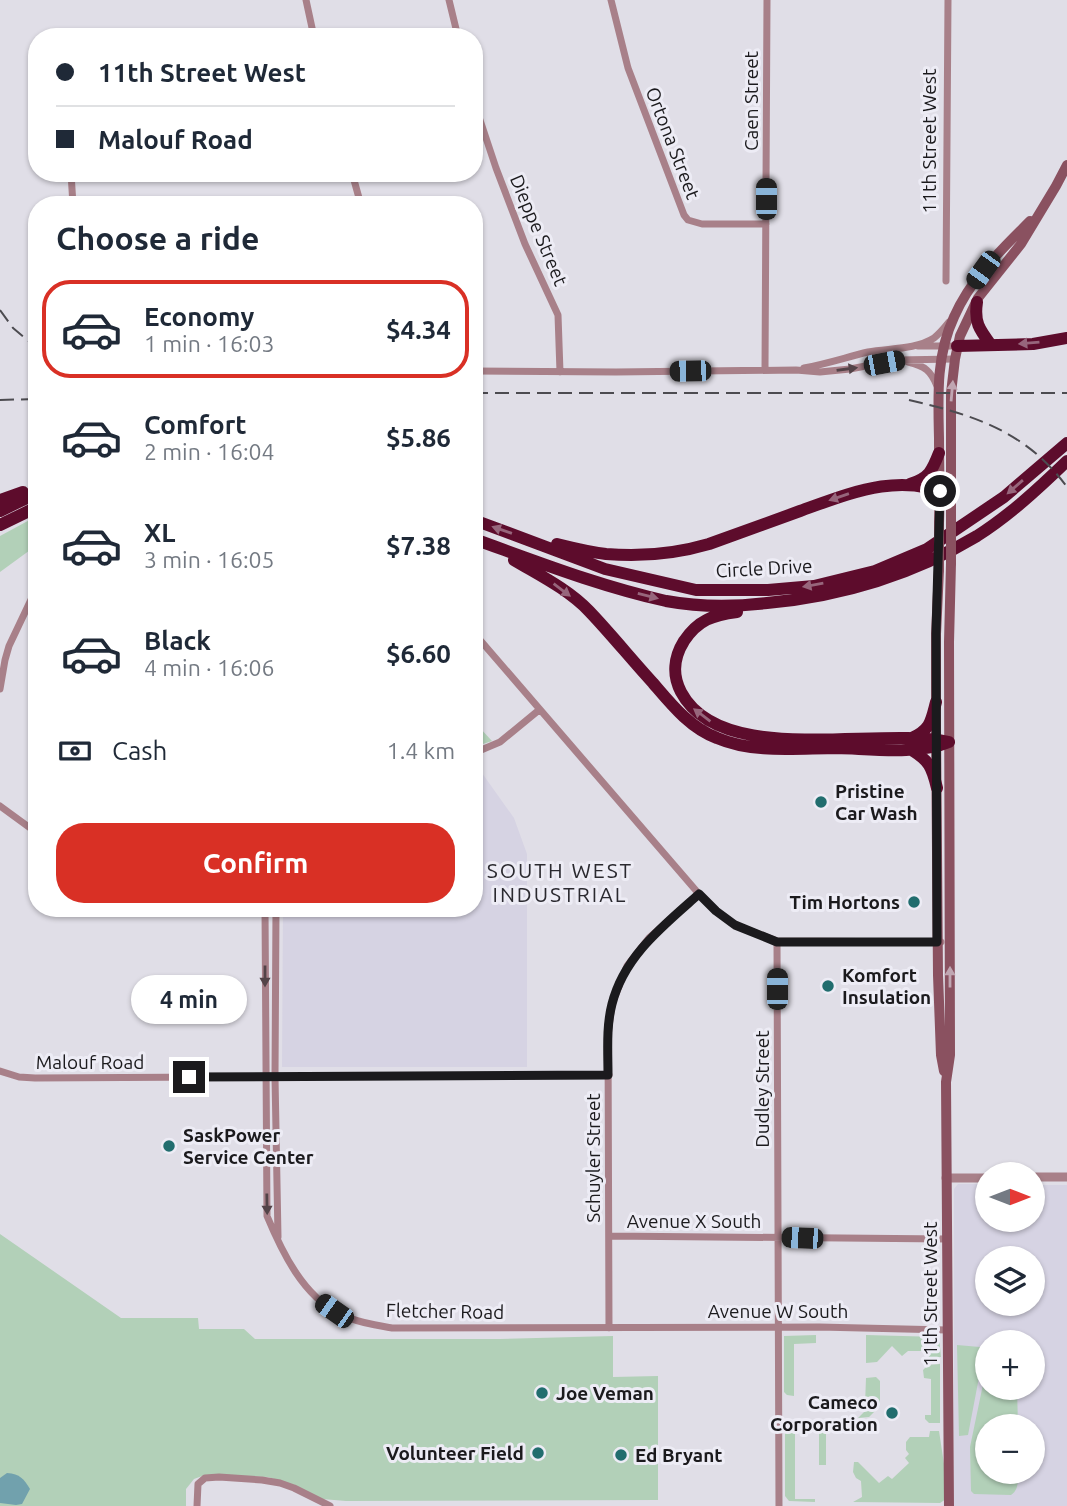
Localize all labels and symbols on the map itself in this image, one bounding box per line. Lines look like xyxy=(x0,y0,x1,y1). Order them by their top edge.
street label: Caen Street xyxy=(740,50,762,151)
street label: 11th Street West xyxy=(918,68,940,214)
street label: Ortona Street xyxy=(641,84,705,203)
street label: Dieppe Street xyxy=(506,171,573,289)
car xyxy=(756,178,777,220)
car xyxy=(963,247,1004,293)
one-way arrow xyxy=(1018,338,1040,349)
car xyxy=(862,349,907,377)
car xyxy=(669,360,712,382)
one-way arrow xyxy=(836,364,858,375)
one-way arrow xyxy=(947,380,958,402)
route start xyxy=(924,475,956,507)
one-way arrow xyxy=(1006,479,1024,495)
one-way arrow xyxy=(829,492,850,503)
one-way arrow xyxy=(491,524,512,535)
street label: Circle Drive xyxy=(715,554,813,582)
one-way arrow xyxy=(802,580,824,591)
one-way arrow xyxy=(553,583,572,597)
one-way arrow xyxy=(637,591,659,602)
one-way arrow xyxy=(693,707,711,722)
place label: Pristine Car Wash xyxy=(835,780,918,824)
marker: Pristine Car Wash xyxy=(813,794,829,810)
district label: SOUTH WEST INDUSTRIAL xyxy=(487,858,633,906)
place label: Tim Hortons xyxy=(789,891,900,913)
marker: Tim Hortons xyxy=(906,894,922,910)
place label: Komfort Insulation xyxy=(842,964,931,1008)
one-way arrow xyxy=(259,966,271,988)
one-way arrow xyxy=(944,966,955,988)
car xyxy=(767,968,788,1010)
callout: 4 min xyxy=(131,976,247,1024)
marker: Komfort Insulation xyxy=(820,978,836,994)
street label: Dudley Street xyxy=(751,1030,773,1148)
street label: Malouf Road xyxy=(36,1051,144,1073)
route end xyxy=(173,1061,205,1093)
street label: Schuyler Street xyxy=(582,1093,604,1223)
place label: SaskPower Service Center xyxy=(183,1124,314,1168)
marker: SaskPower Service Center xyxy=(161,1138,177,1154)
north arrow xyxy=(975,1162,1045,1232)
one-way arrow xyxy=(261,1193,273,1215)
street label: Avenue X South xyxy=(627,1210,761,1232)
street label: 11th Street West xyxy=(919,1221,941,1367)
car xyxy=(781,1227,824,1249)
car xyxy=(311,1290,358,1332)
street label: Fletcher Road xyxy=(386,1299,504,1323)
street label: Avenue W South xyxy=(708,1300,848,1322)
place label: Joe Veman xyxy=(556,1382,654,1404)
marker: Joe Veman xyxy=(534,1385,550,1401)
place label: Cameco Corporation xyxy=(770,1391,878,1435)
marker: Cameco Corporation xyxy=(884,1405,900,1421)
place label: Volunteer Field xyxy=(386,1442,524,1464)
place label: Ed Bryant xyxy=(635,1444,723,1466)
marker: Volunteer Field xyxy=(530,1445,546,1461)
marker: Ed Bryant xyxy=(613,1447,629,1463)

